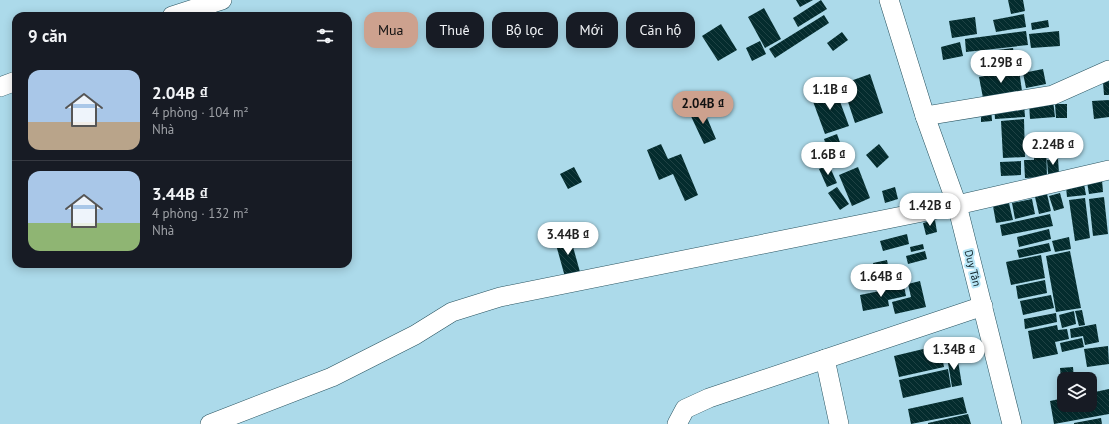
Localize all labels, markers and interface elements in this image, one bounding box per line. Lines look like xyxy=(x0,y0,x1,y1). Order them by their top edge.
chip: Mua xyxy=(364,12,418,48)
chip: Thuê xyxy=(426,12,484,48)
chip: Bộ lọc xyxy=(492,12,558,48)
chip: Mới xyxy=(566,12,618,48)
chip: Căn hộ xyxy=(626,12,695,48)
text: 9 căn xyxy=(28,25,67,47)
icon: filters xyxy=(314,25,336,47)
pin: 1.29B ₫ xyxy=(964,50,1038,84)
text: 1.29B ₫ xyxy=(980,54,1022,71)
pin: 1.1B ₫ xyxy=(797,77,863,111)
text: 1.1B ₫ xyxy=(812,81,848,98)
text: 2.04B ₫ xyxy=(152,82,208,104)
icon: home xyxy=(60,86,108,134)
pin: 2.04B ₫ xyxy=(666,91,740,125)
text: 2.04B ₫ xyxy=(682,95,724,112)
text: 4 phòng · 104 m² xyxy=(152,104,249,121)
text: Nhà xyxy=(152,121,174,138)
pin: 2.24B ₫ xyxy=(1016,132,1090,166)
text: 2.24B ₫ xyxy=(1032,136,1074,153)
pin: 1.6B ₫ xyxy=(795,142,861,176)
text: 1.6B ₫ xyxy=(810,146,846,163)
text: 3.44B ₫ xyxy=(152,183,208,205)
icon: home xyxy=(60,187,108,235)
pin: 1.42B ₫ xyxy=(893,193,967,227)
text: 1.42B ₫ xyxy=(909,197,951,214)
text: 4 phòng · 132 m² xyxy=(152,205,249,222)
text: Nhà xyxy=(152,222,174,239)
pin: 3.44B ₫ xyxy=(531,222,605,256)
text: 3.44B ₫ xyxy=(547,226,589,243)
street label: Duy Tân xyxy=(962,248,984,288)
pin: 1.64B ₫ xyxy=(844,264,918,298)
text: 1.64B ₫ xyxy=(860,268,902,285)
pin: 1.34B ₫ xyxy=(917,337,991,371)
text: 1.34B ₫ xyxy=(933,341,975,358)
map controls xyxy=(1057,372,1097,412)
button: layers xyxy=(1057,372,1097,412)

